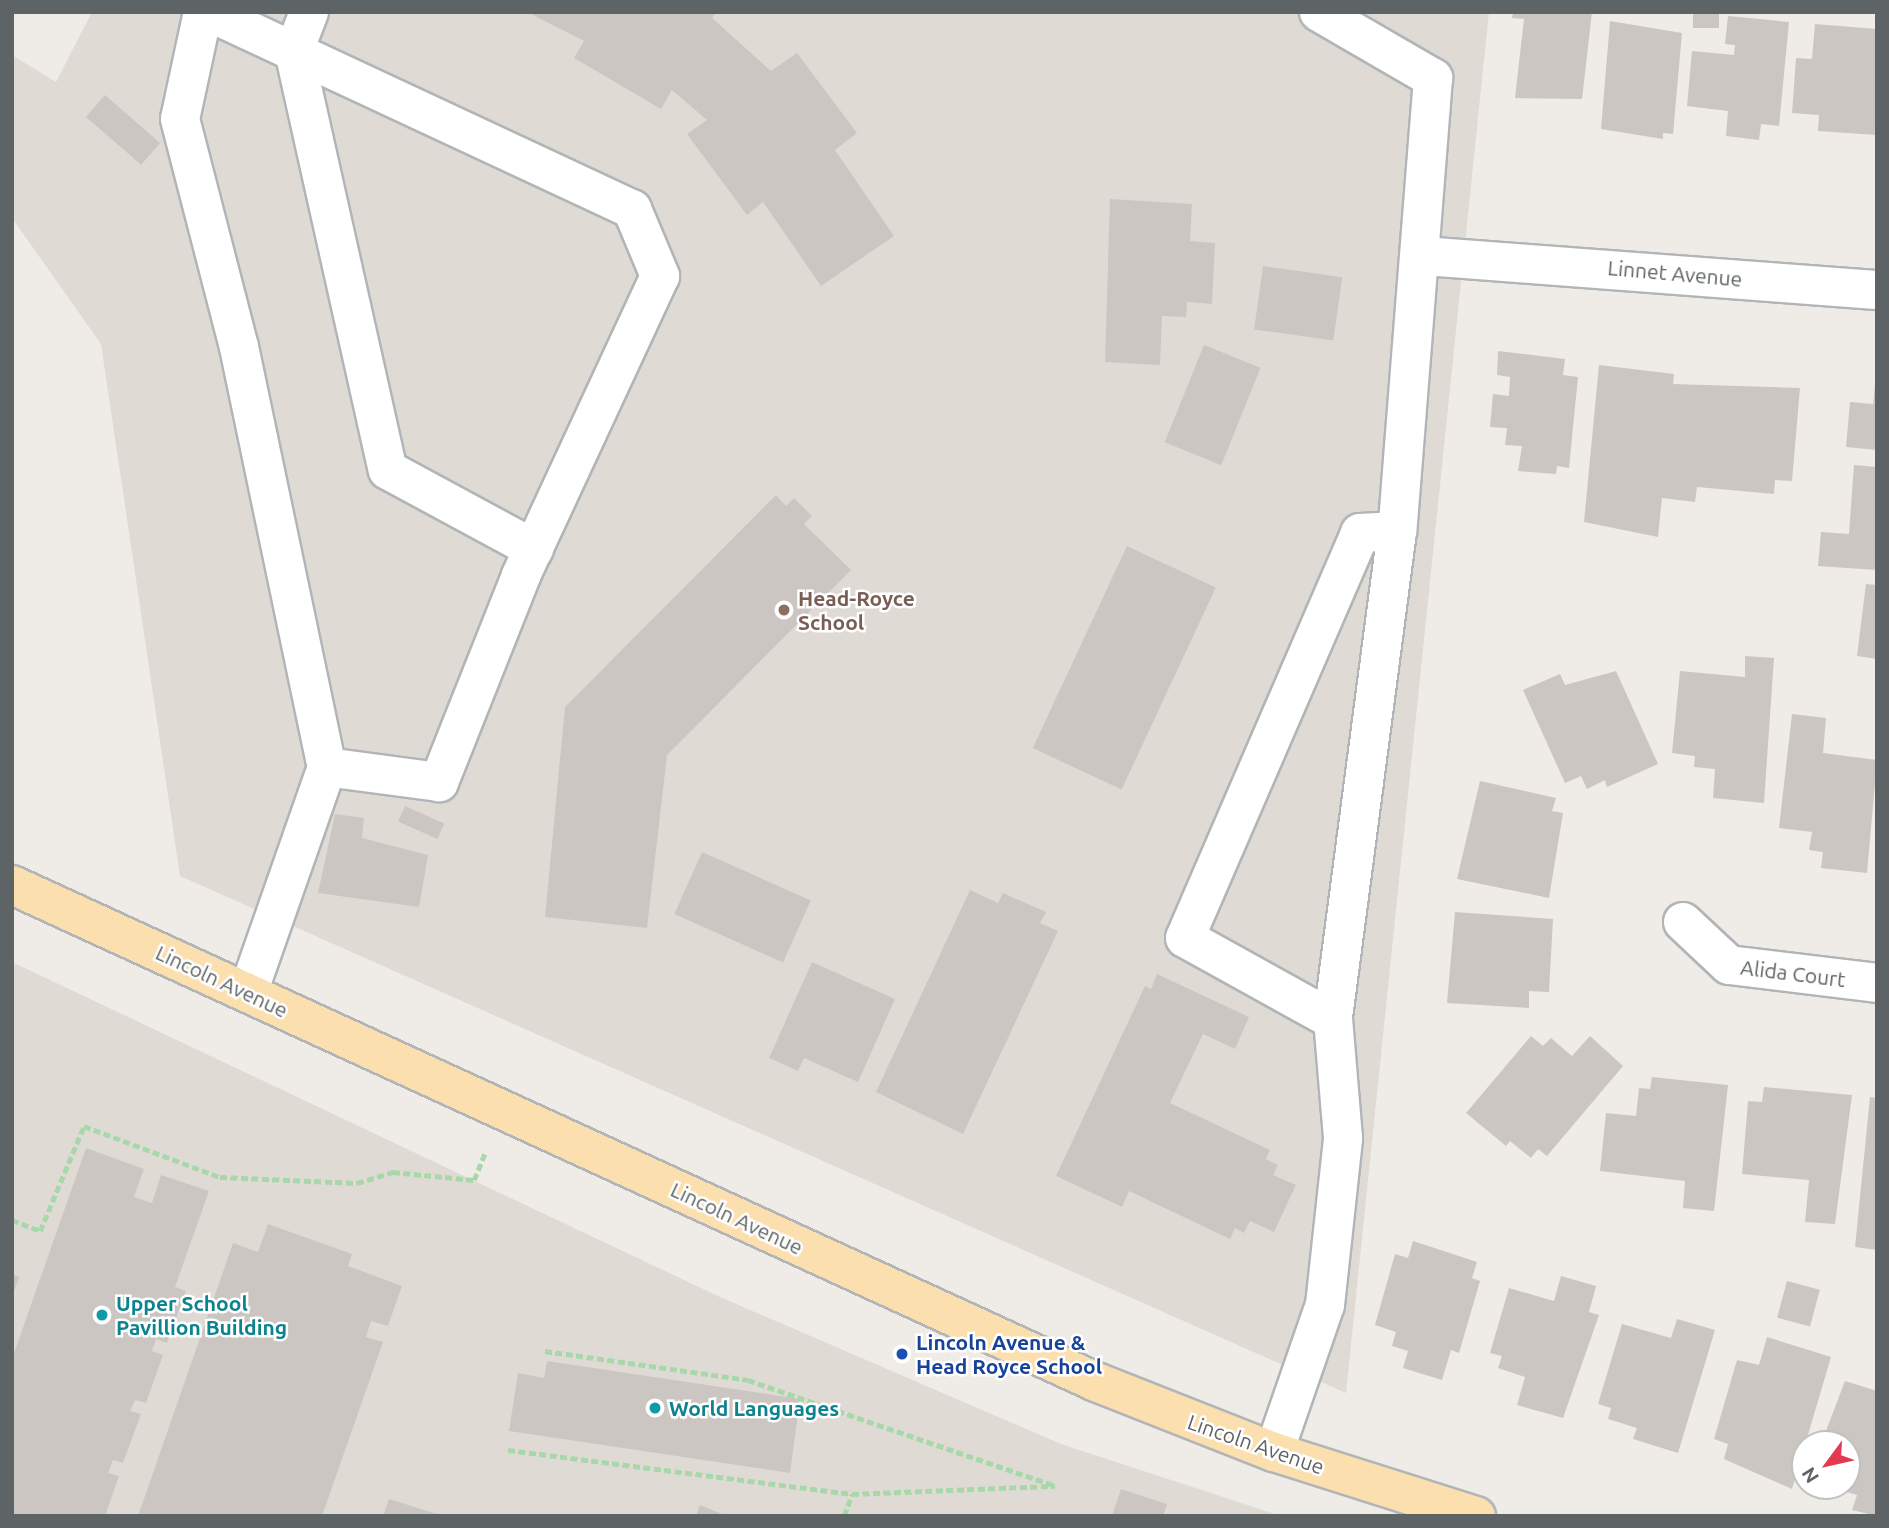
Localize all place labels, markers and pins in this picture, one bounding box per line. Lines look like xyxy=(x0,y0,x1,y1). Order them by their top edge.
place label: Head-Royce School xyxy=(798,585,915,635)
marker: Head-Royce School xyxy=(776,602,792,618)
place label: Upper School Pavillion Building xyxy=(116,1290,287,1340)
marker: Upper School Pavillion Building xyxy=(94,1307,110,1323)
place label: Lincoln Avenue & Head Royce School xyxy=(916,1329,1102,1379)
marker: Lincoln Avenue & Head Royce School xyxy=(894,1346,910,1362)
place label: World Languages xyxy=(669,1395,839,1421)
marker: World Languages xyxy=(647,1400,663,1416)

